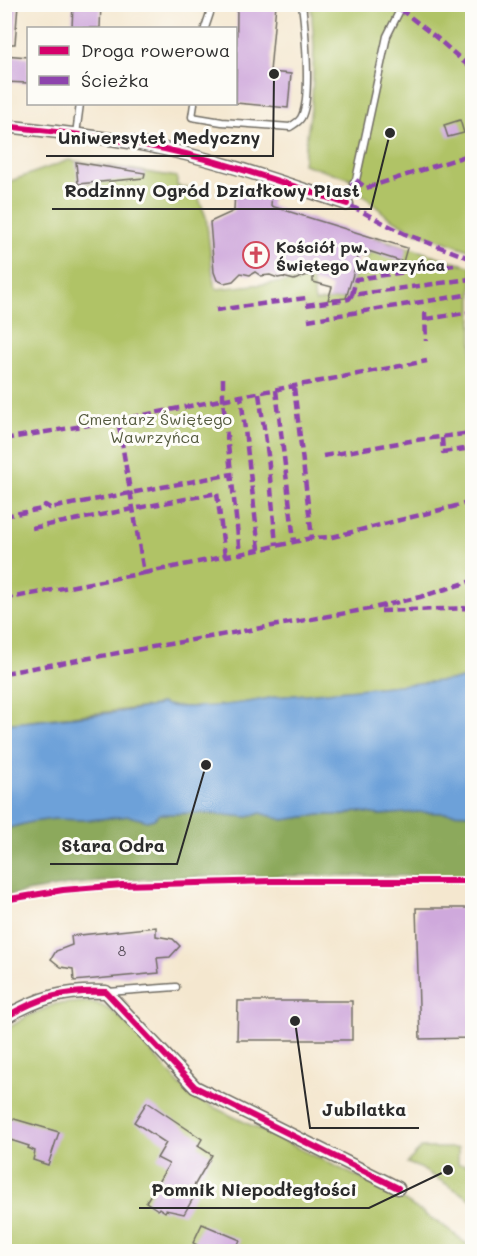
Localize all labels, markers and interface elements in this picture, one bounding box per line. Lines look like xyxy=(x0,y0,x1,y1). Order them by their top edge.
legend xyxy=(27,27,237,105)
text: Droga rowerowa xyxy=(81,38,230,62)
text: Ścieżka xyxy=(81,68,149,92)
callout: Uniwersytet Medyczny xyxy=(46,120,273,156)
text: Uniwersytet Medyczny xyxy=(58,125,261,149)
callout: Rodzinny Ogród Działkowy Piast xyxy=(52,173,371,209)
text: Rodzinny Ogród Działkowy Piast xyxy=(64,178,360,202)
place label: Kościół pw. Świętego Wawrzyńca xyxy=(276,236,446,275)
church icon: Kościół pw. Świętego Wawrzyńca xyxy=(241,240,271,270)
park label: Cmentarz Świętego Wawrzyńca xyxy=(78,408,232,447)
callout: Stara Odra xyxy=(50,828,177,864)
text: Stara Odra xyxy=(61,833,165,857)
house number: 8 xyxy=(118,941,126,960)
callout: Jubilatka xyxy=(310,1092,419,1128)
text: Jubilatka xyxy=(322,1097,406,1121)
callout: Pomnik Niepodłegłości xyxy=(139,1172,369,1208)
text: Pomnik Niepodłegłości xyxy=(151,1177,357,1201)

